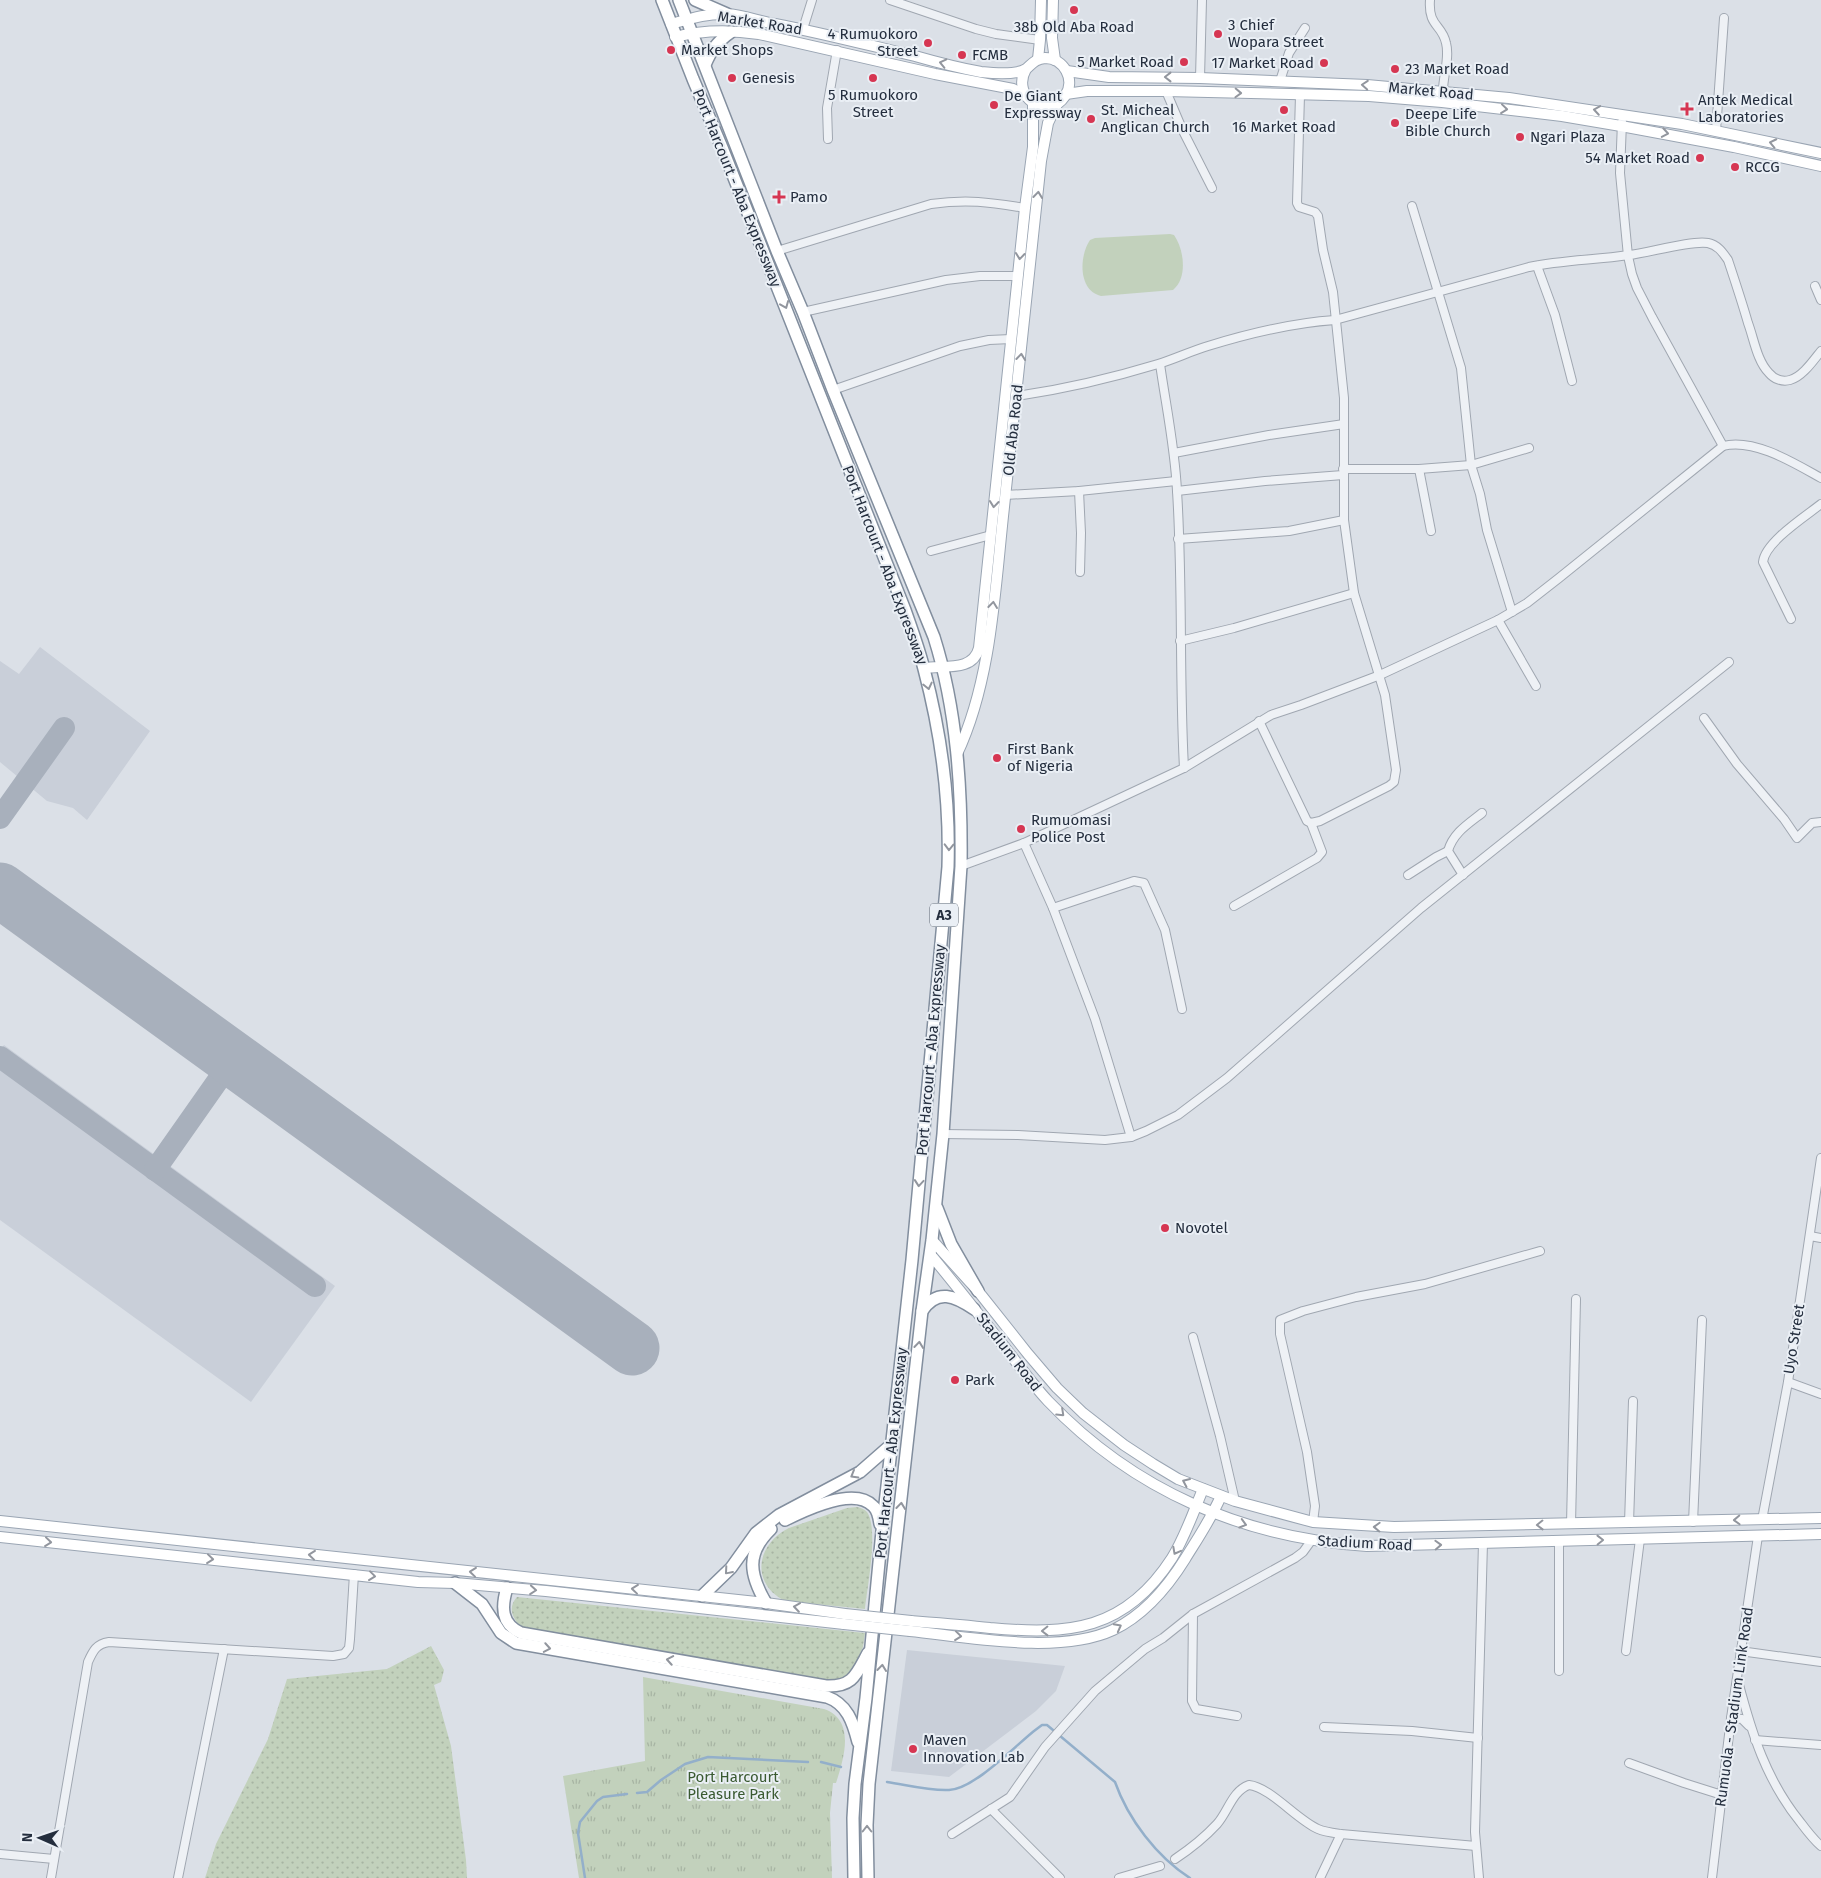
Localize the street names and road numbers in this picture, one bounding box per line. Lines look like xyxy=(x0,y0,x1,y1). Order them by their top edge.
street label: Market Road xyxy=(716,7,804,39)
street label: Market Road xyxy=(1388,78,1474,104)
street label: Port Harcourt - Aba Expressway xyxy=(689,86,785,290)
street label: Old Aba Road xyxy=(999,383,1027,477)
street label: Port Harcourt - Aba Expressway xyxy=(839,463,932,668)
road number: A3 xyxy=(930,904,958,926)
street label: Port Harcourt - Aba Expressway xyxy=(913,943,949,1157)
street label: Uyo Street xyxy=(1780,1302,1809,1375)
street label: Stadium Road xyxy=(973,1309,1045,1395)
street label: Port Harcourt - Aba Expressway xyxy=(871,1346,911,1560)
street label: Stadium Road xyxy=(1317,1532,1413,1554)
street label: Rumuola - Stadium Link Road xyxy=(1711,1606,1757,1808)

